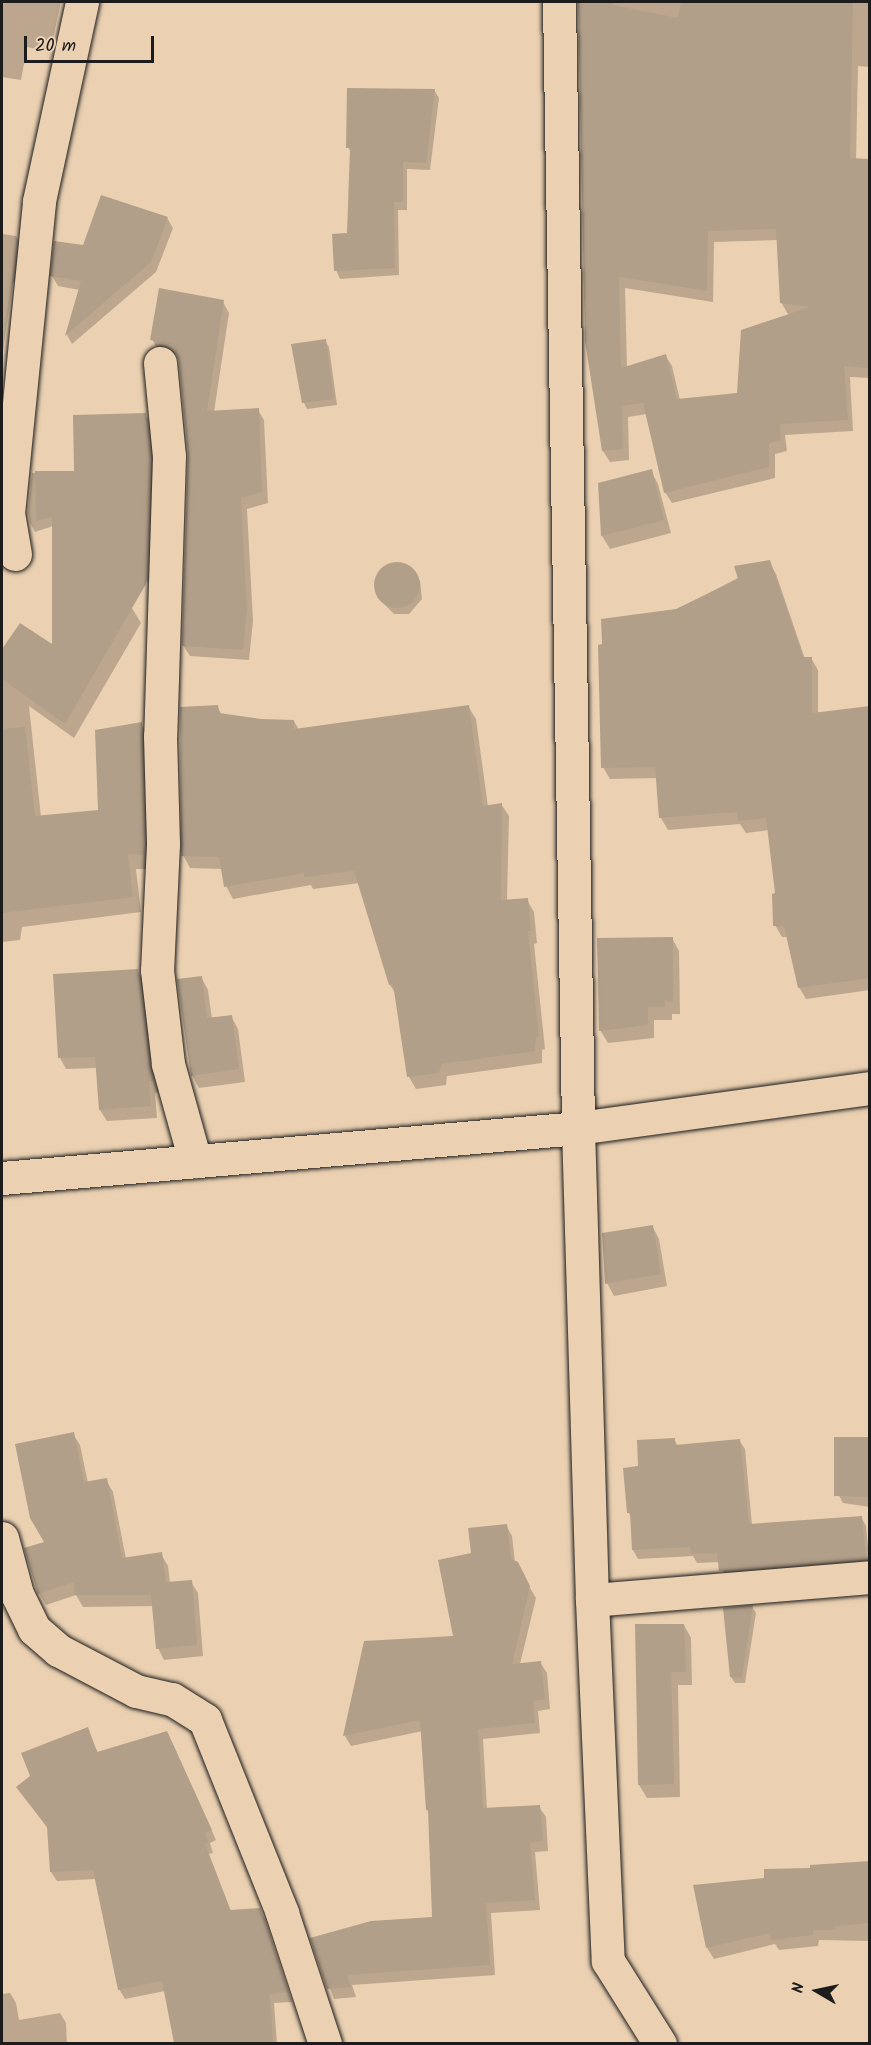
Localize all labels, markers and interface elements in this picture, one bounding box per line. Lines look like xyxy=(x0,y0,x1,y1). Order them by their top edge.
scale bar xyxy=(27,24,158,62)
text: 20 m xyxy=(35,32,76,61)
north arrow xyxy=(787,1961,847,2021)
text: N xyxy=(786,1981,812,1995)

